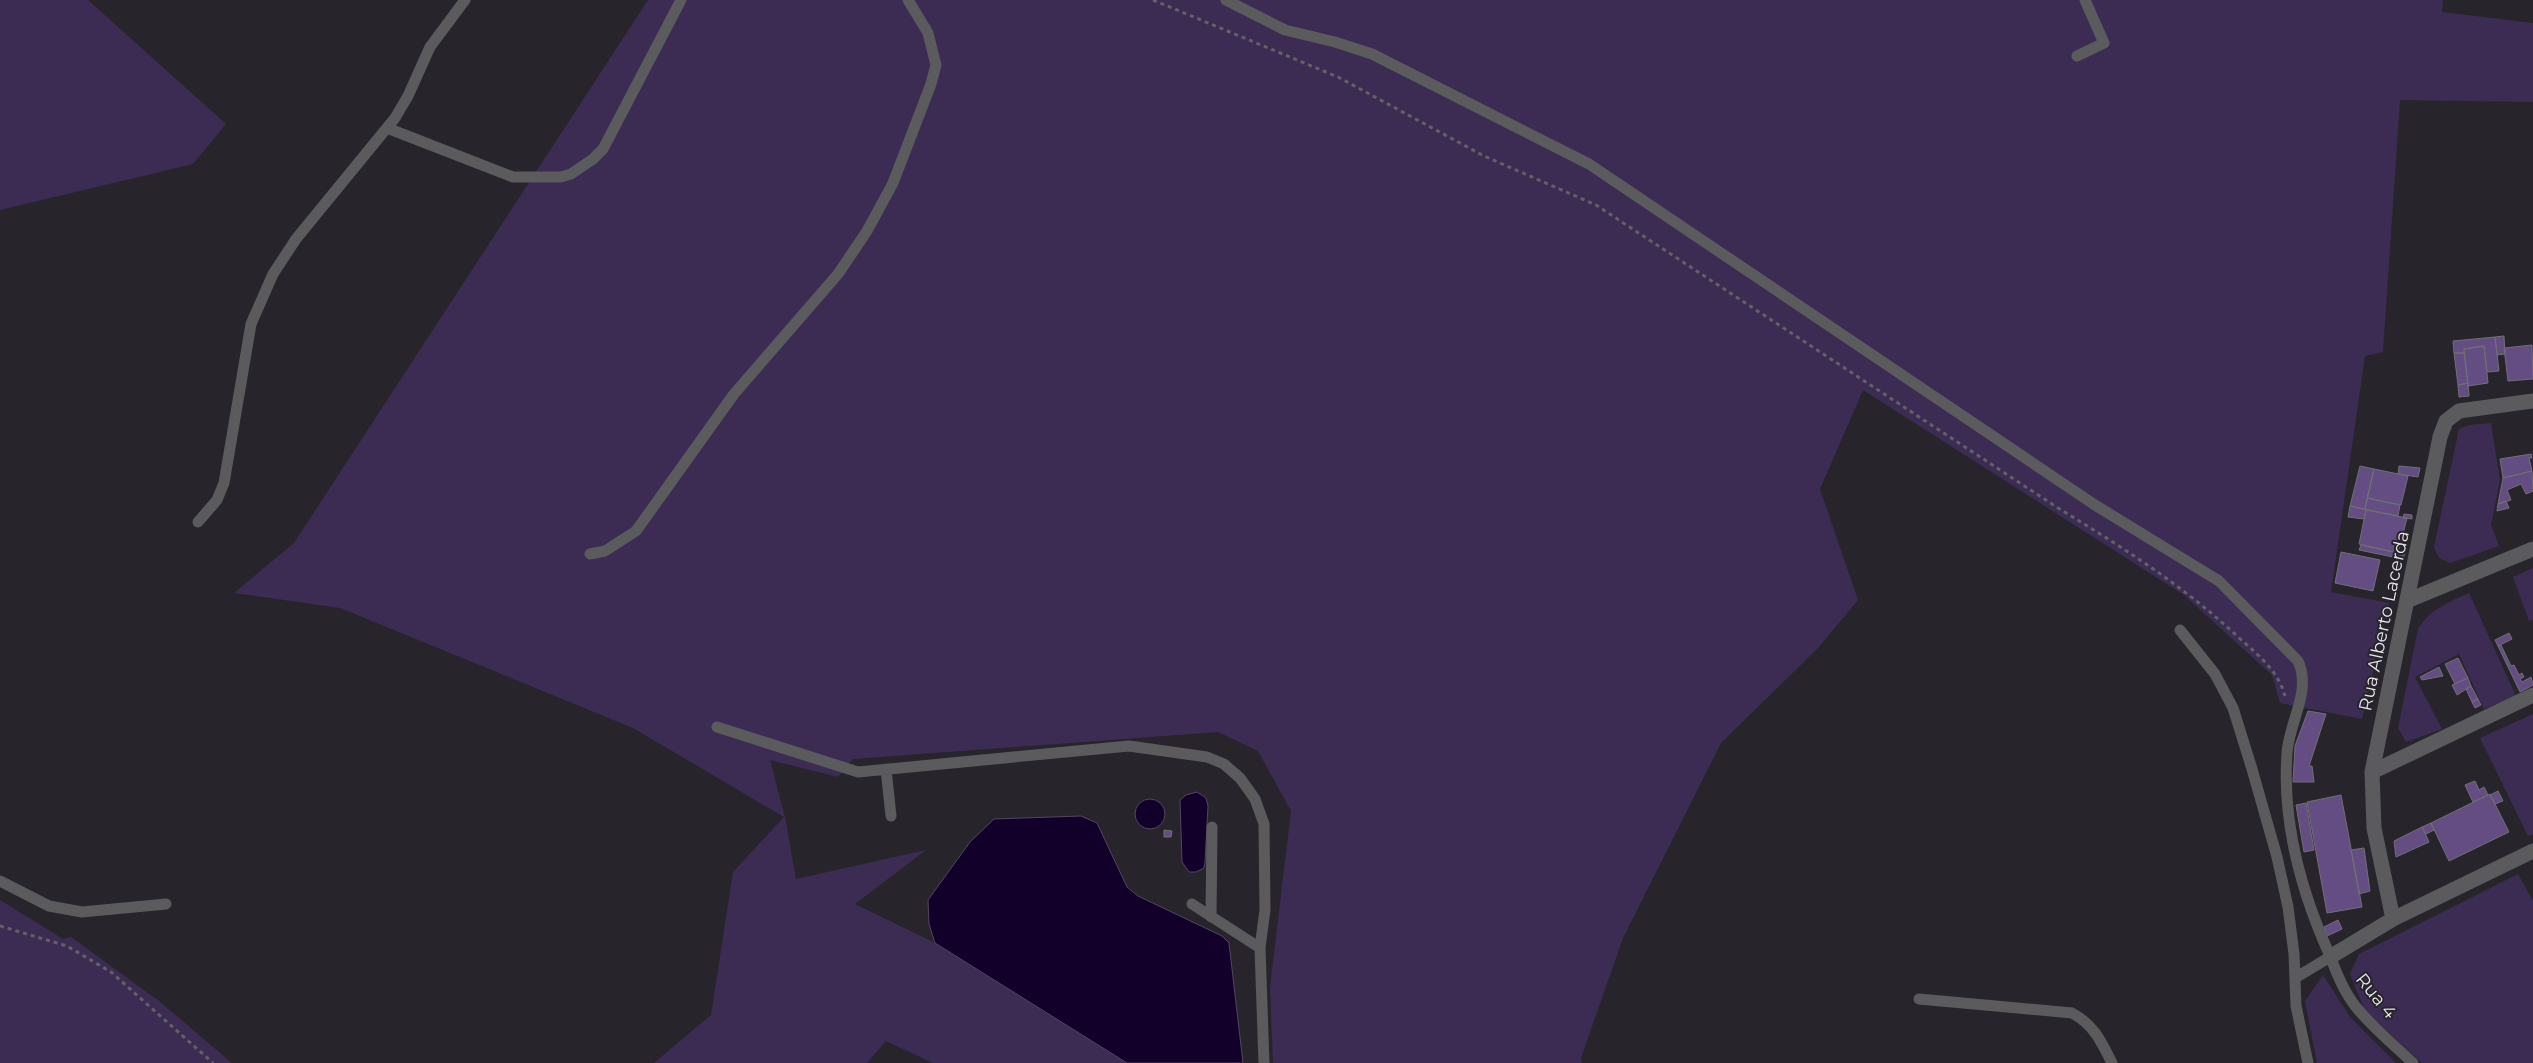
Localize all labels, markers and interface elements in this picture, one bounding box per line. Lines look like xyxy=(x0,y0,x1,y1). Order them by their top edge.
street label: Rua Alberto Lacerda xyxy=(2354,529,2414,713)
street label: Rua 4 xyxy=(2351,969,2401,1023)

